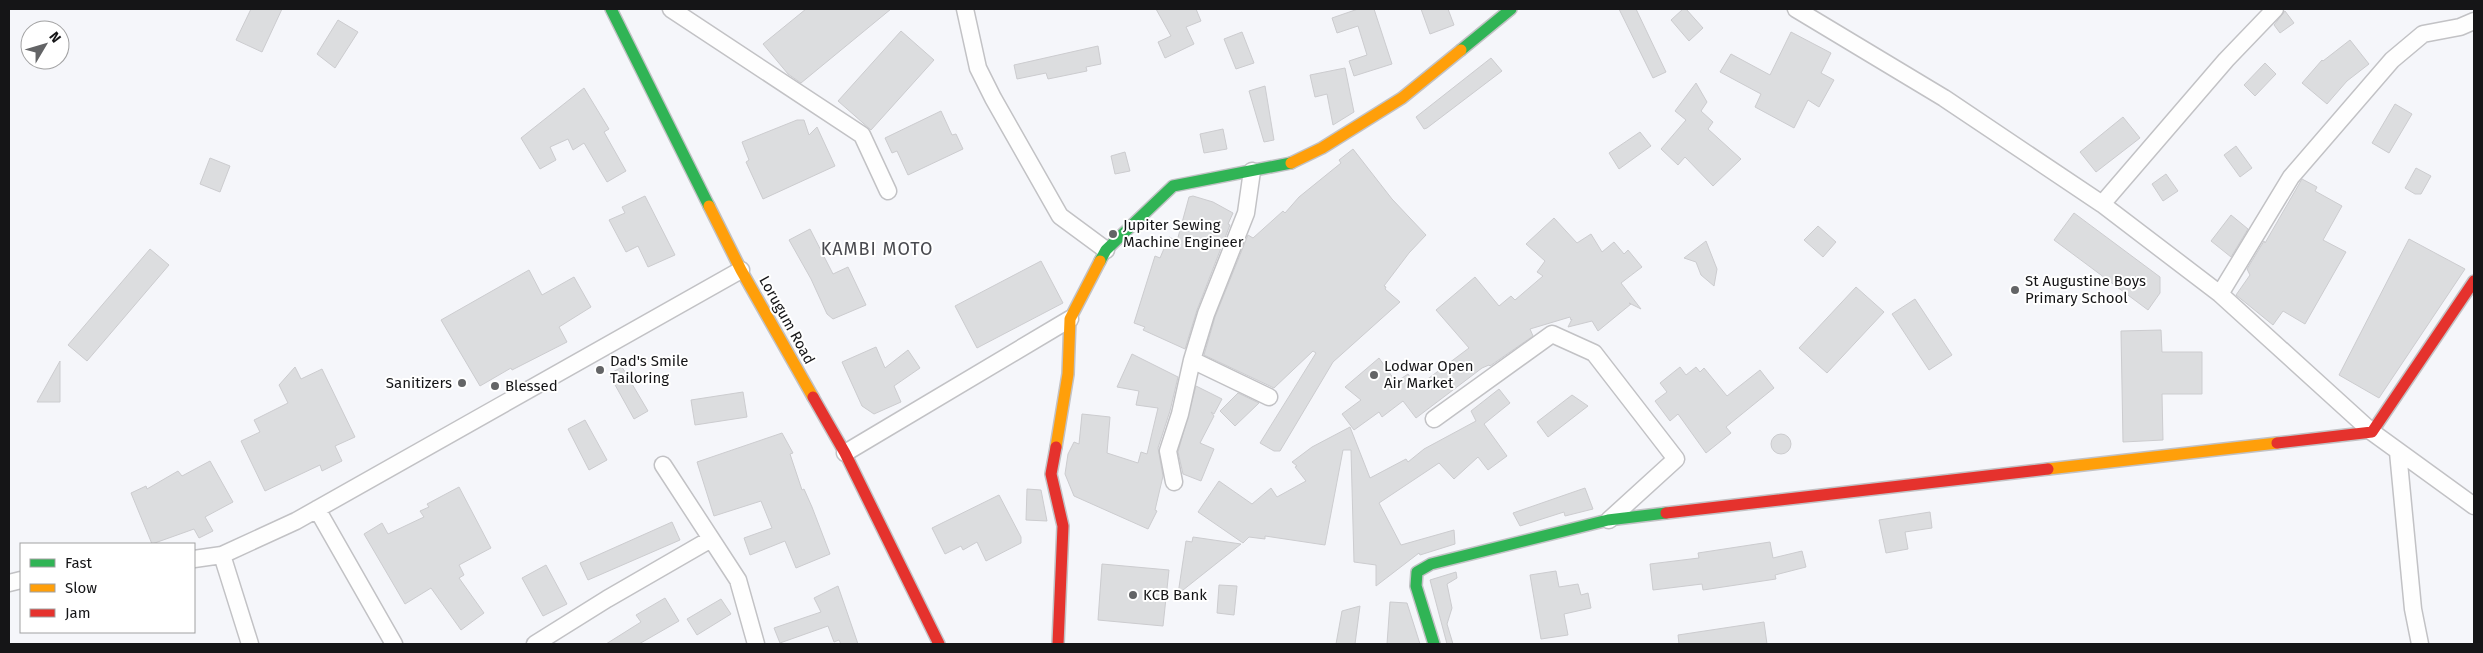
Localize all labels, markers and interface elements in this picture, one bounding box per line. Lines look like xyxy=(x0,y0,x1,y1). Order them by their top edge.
north arrow xyxy=(20,20,70,70)
text: N xyxy=(45,28,64,46)
place label: Jupiter Sewing Machine Engineer xyxy=(1123,216,1244,251)
marker: Jupiter Sewing Machine Engineer xyxy=(1107,228,1119,240)
district label: KAMBI MOTO xyxy=(821,238,933,260)
place label: St Augustine Boys Primary School xyxy=(2025,272,2146,307)
street label: Lorugum Road xyxy=(755,273,819,367)
marker: St Augustine Boys Primary School xyxy=(2009,284,2021,296)
place label: Dad's Smile Tailoring xyxy=(610,352,689,387)
place label: Lodwar Open Air Market xyxy=(1384,357,1474,392)
marker: Dad's Smile Tailoring xyxy=(594,364,606,376)
marker: Lodwar Open Air Market xyxy=(1368,369,1380,381)
place label: Sanitizers xyxy=(386,374,452,392)
marker: Sanitizers xyxy=(456,377,468,389)
place label: Blessed xyxy=(505,377,558,395)
marker: Blessed xyxy=(489,380,501,392)
legend xyxy=(20,543,195,633)
text: Fast xyxy=(65,554,92,572)
text: Slow xyxy=(65,579,97,597)
place label: KCB Bank xyxy=(1143,586,1207,604)
marker: KCB Bank xyxy=(1127,589,1139,601)
text: Jam xyxy=(65,604,91,622)

